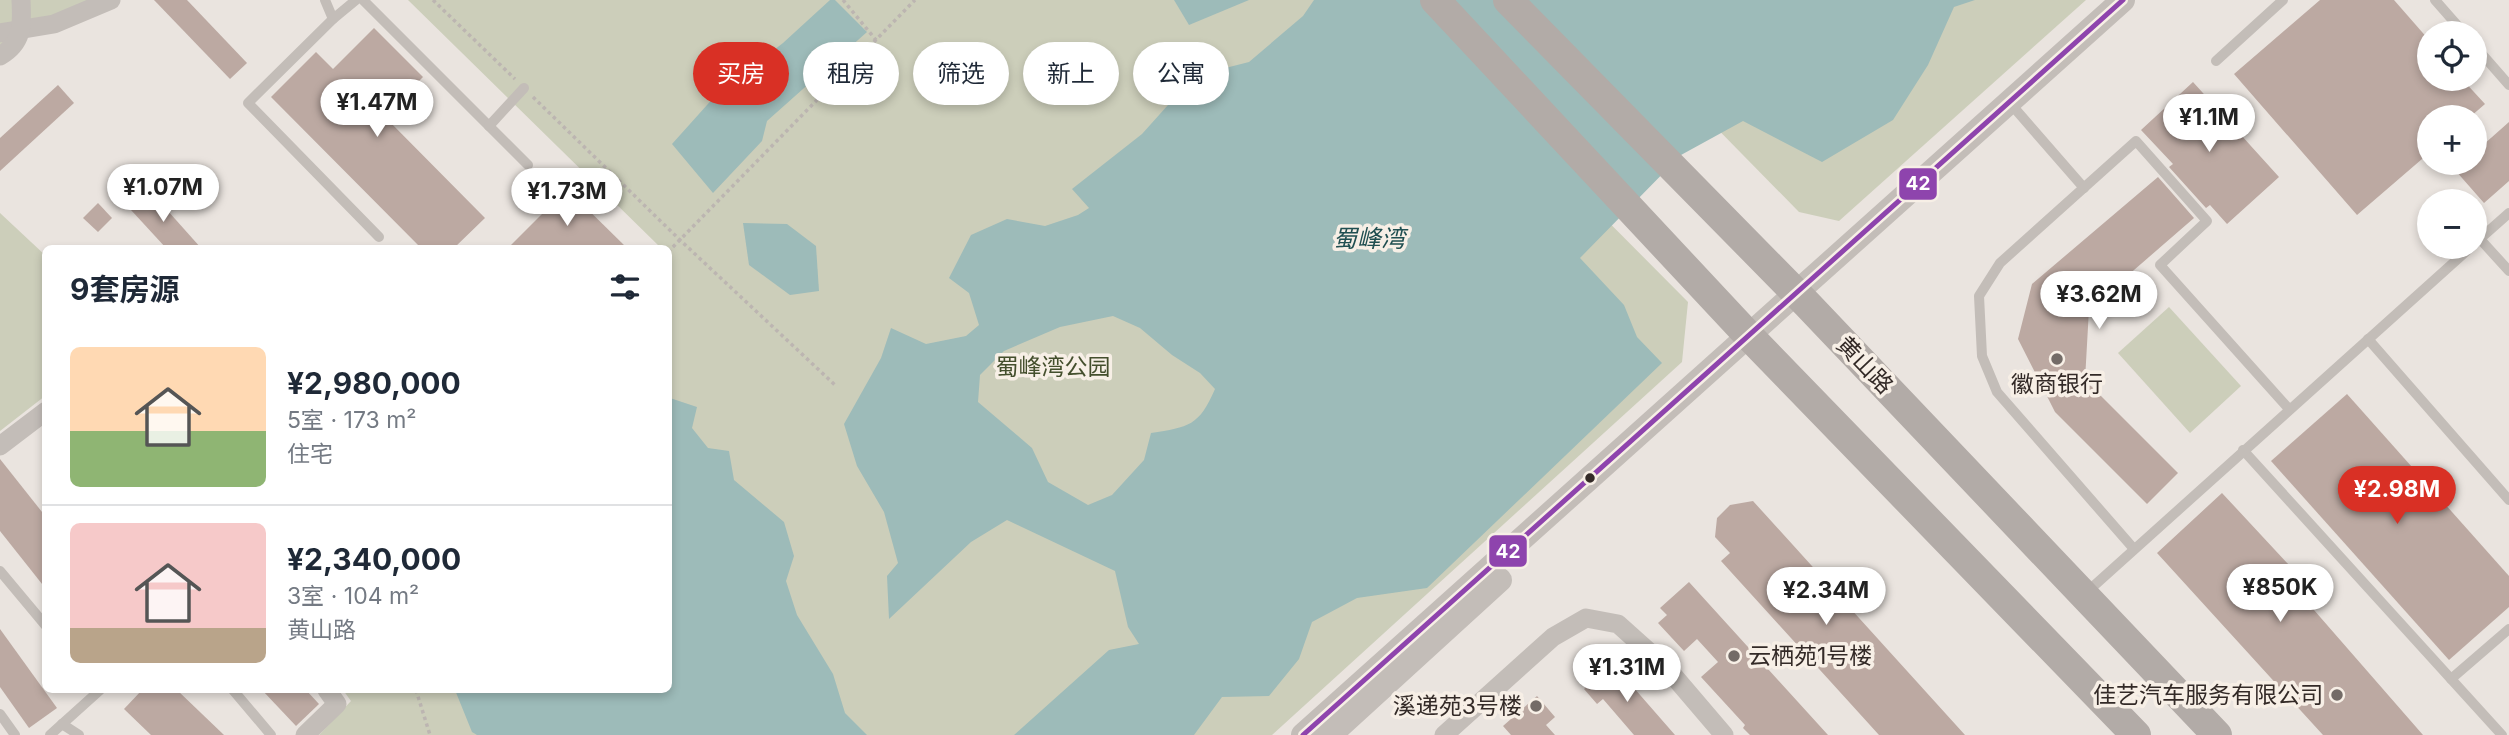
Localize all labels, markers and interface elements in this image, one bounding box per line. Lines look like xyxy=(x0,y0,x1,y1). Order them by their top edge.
map controls xyxy=(2417,21,2487,259)
button: locate xyxy=(2417,21,2487,91)
chip: 买房 xyxy=(693,42,789,105)
chip: 租房 xyxy=(803,42,899,105)
chip: 筛选 xyxy=(913,42,1009,105)
chip: 新上 xyxy=(1023,42,1119,105)
chip: 公寓 xyxy=(1133,42,1229,105)
pin: ¥1.47M xyxy=(320,80,434,139)
text: ¥1.47M xyxy=(336,88,418,116)
pin: ¥1.1M xyxy=(2160,94,2258,154)
text: ¥1.1M xyxy=(2179,103,2239,131)
button: + xyxy=(2417,105,2487,175)
pin: ¥1.07M xyxy=(106,164,220,224)
line badge: 42 xyxy=(1898,167,1938,201)
pin: ¥1.73M xyxy=(510,168,624,228)
text: 42 xyxy=(1906,172,1930,195)
text: ¥1.07M xyxy=(123,173,203,201)
text: ¥1.73M xyxy=(527,177,607,205)
button: − xyxy=(2417,189,2487,259)
water label: 蜀峰湾 xyxy=(1333,224,1409,253)
icon: filters xyxy=(606,268,644,306)
text: 9套房源 xyxy=(70,271,179,307)
pin: ¥3.62M xyxy=(2042,272,2156,331)
text: ¥3.62M xyxy=(2056,280,2142,308)
street label: 黄山路 xyxy=(1831,330,1899,400)
marker: 徽商银行 xyxy=(2049,351,2065,367)
park label: 蜀峰湾公园 xyxy=(996,353,1111,381)
text: ¥2,980,000 xyxy=(287,365,461,401)
place label: 徽商银行 xyxy=(2011,370,2103,398)
icon: home xyxy=(126,375,210,459)
text: 5室 · 173 m² xyxy=(287,406,417,434)
text: 住宅 xyxy=(287,440,333,468)
pin: ¥2.98M xyxy=(2340,466,2454,526)
unlabelled marker xyxy=(1583,471,1597,485)
text: ¥2.98M xyxy=(2354,475,2440,503)
line badge: 42 xyxy=(1488,534,1528,568)
text: 42 xyxy=(1496,540,1520,563)
text: ¥2,340,000 xyxy=(287,541,461,577)
icon: home xyxy=(126,551,210,635)
pin: ¥850K xyxy=(2231,564,2329,624)
pin: ¥2.34M xyxy=(1769,568,1883,627)
text: ¥850K xyxy=(2243,573,2317,601)
text: ¥2.34M xyxy=(1783,576,1869,604)
text: 3室 · 104 m² xyxy=(287,582,419,610)
text: 黄山路 xyxy=(287,616,356,644)
place label: 云栖苑1号楼 xyxy=(1748,642,1872,670)
pin: ¥1.31M xyxy=(1570,644,1684,704)
marker: 云栖苑1号楼 xyxy=(1726,648,1742,664)
text: ¥1.31M xyxy=(1589,653,1665,681)
place label: 佳艺汽车服务有限公司 xyxy=(2093,681,2323,709)
marker: 佳艺汽车服务有限公司 xyxy=(2329,687,2345,703)
place label: 溪递苑3号楼 xyxy=(1393,692,1522,720)
marker: 溪递苑3号楼 xyxy=(1528,698,1544,714)

